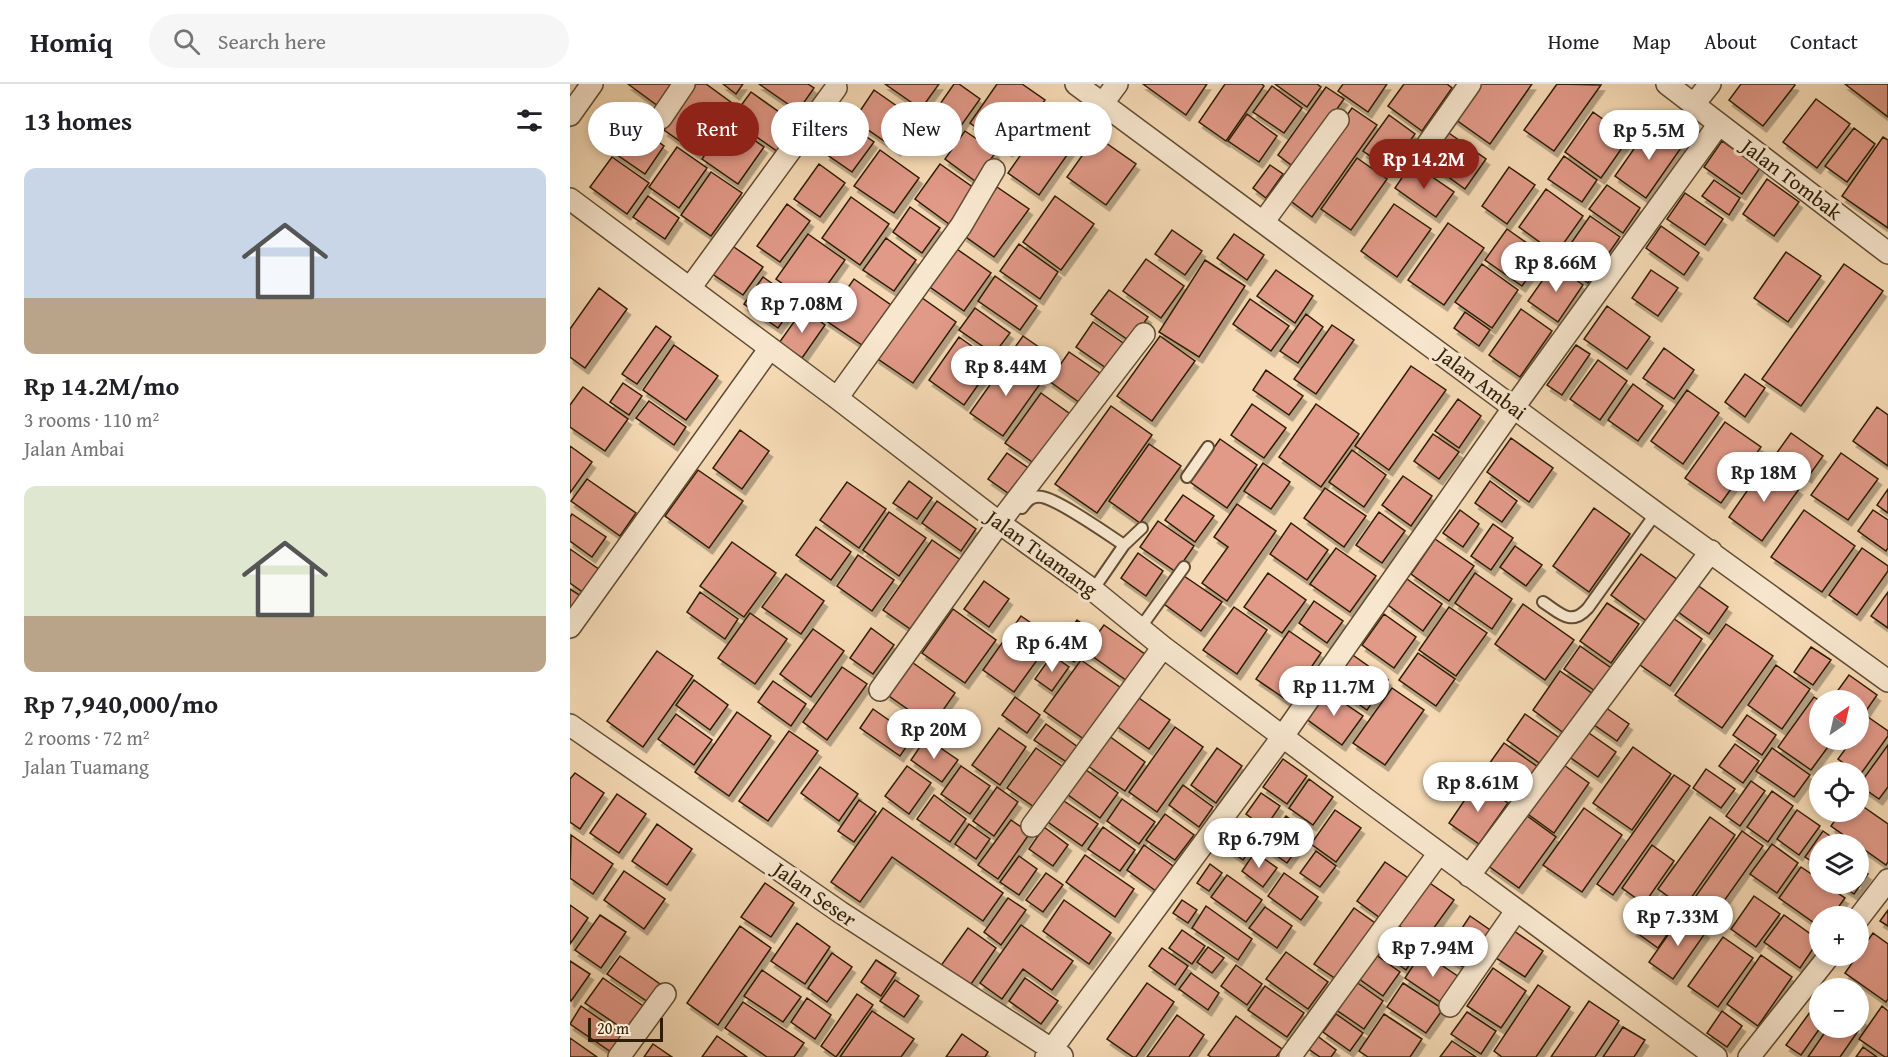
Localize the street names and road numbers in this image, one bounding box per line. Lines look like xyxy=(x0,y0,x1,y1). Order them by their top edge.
street label: Jalan Tombak xyxy=(1733,129,1849,227)
street label: Jalan Ambai xyxy=(1428,337,1533,427)
street label: Jalan Tuamang xyxy=(977,500,1105,604)
street label: Jalan Seser xyxy=(764,852,863,934)

